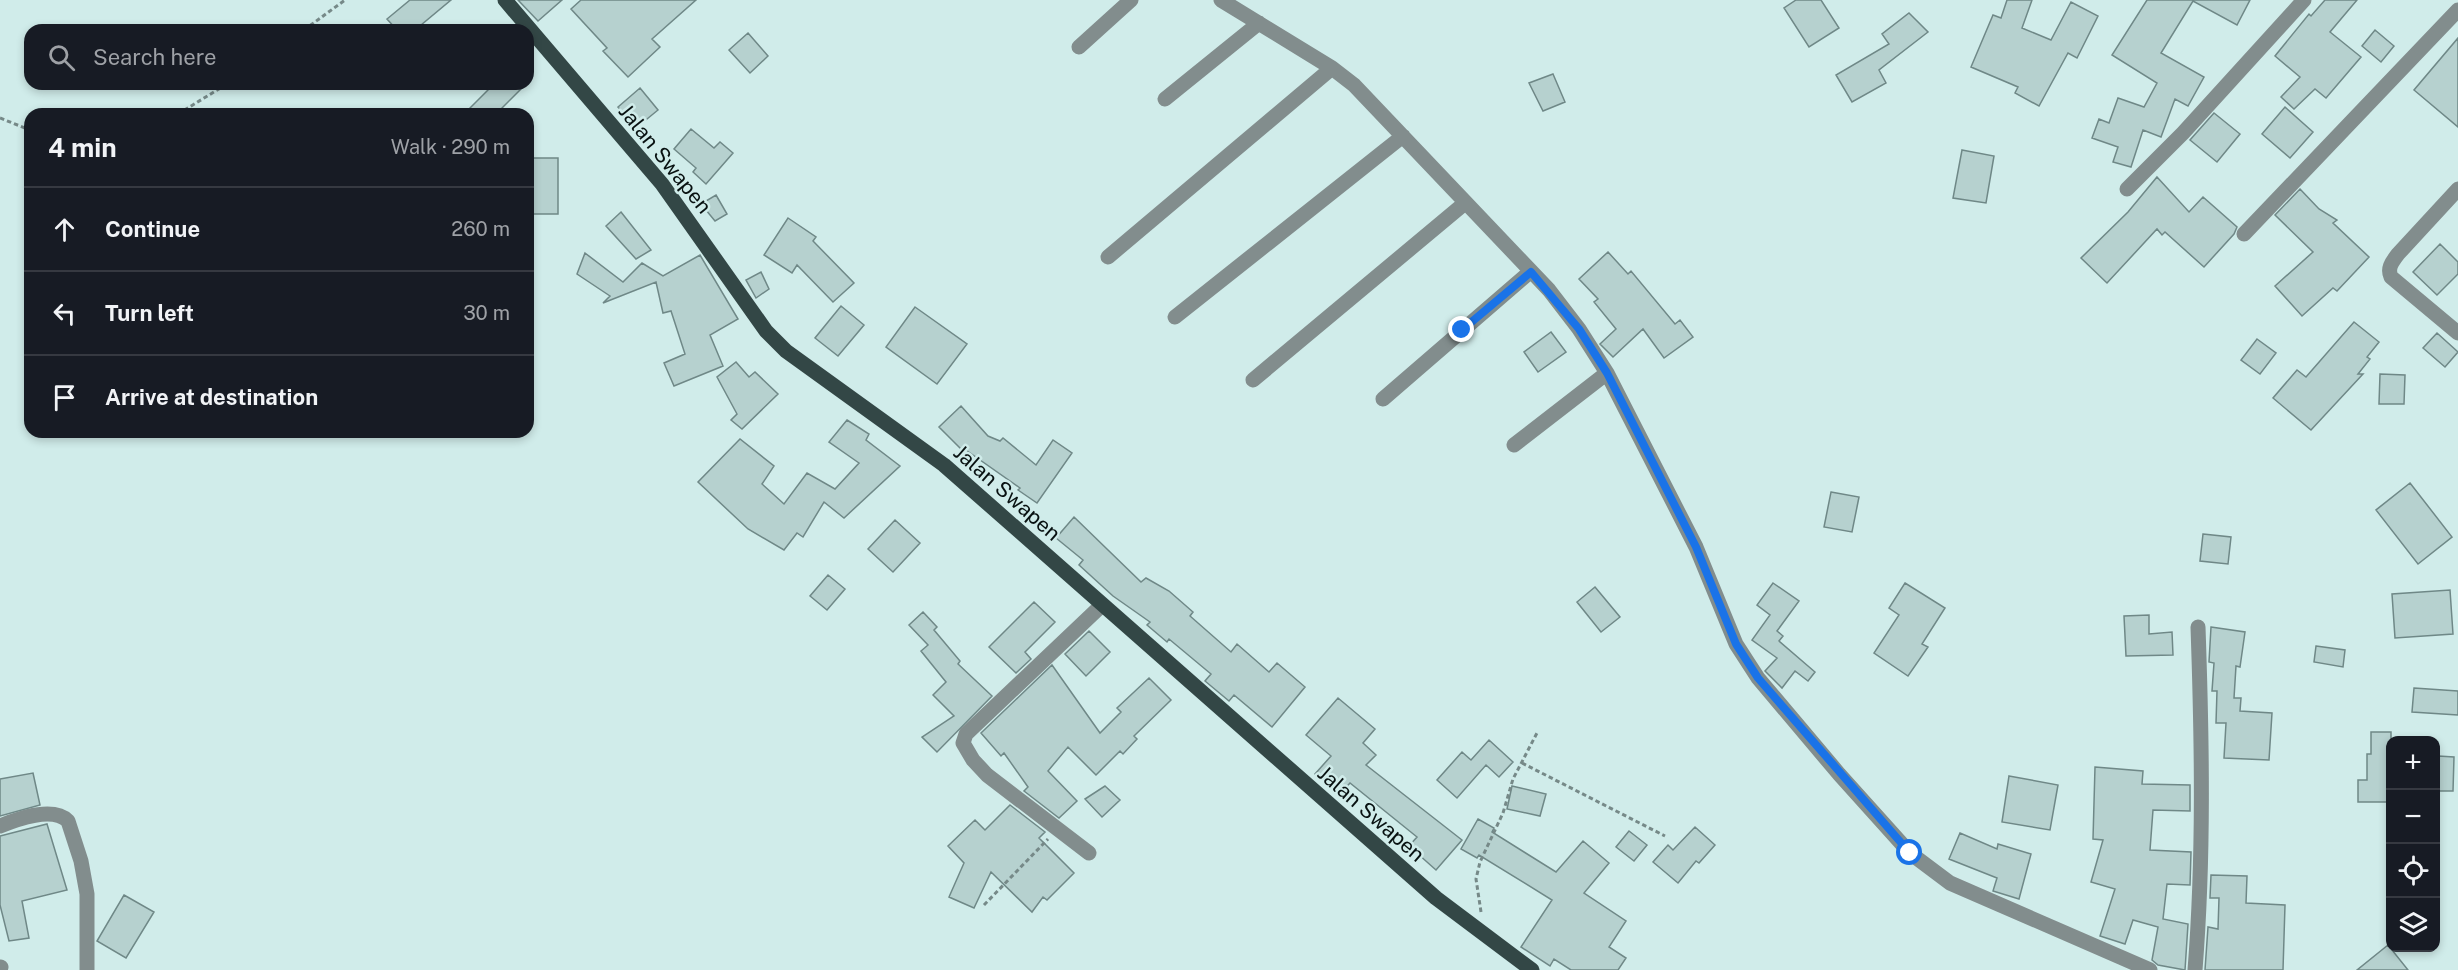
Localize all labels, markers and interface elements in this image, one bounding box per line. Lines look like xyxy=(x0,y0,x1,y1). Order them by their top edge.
search box xyxy=(24,24,534,90)
icon: search xyxy=(45,41,78,74)
text: Search here xyxy=(93,44,217,70)
street label: Jalan Swapen xyxy=(614,99,717,218)
text: 4 min xyxy=(48,132,117,163)
text: Walk · 290 m xyxy=(391,135,510,159)
icon: ahead xyxy=(48,213,81,246)
text: Continue xyxy=(105,216,200,242)
text: 260 m xyxy=(451,217,510,241)
icon: left xyxy=(48,297,81,330)
text: Turn left xyxy=(105,300,194,326)
text: 30 m xyxy=(463,301,510,325)
route end xyxy=(1448,316,1474,342)
icon: arrive xyxy=(48,381,81,414)
text: Arrive at destination xyxy=(105,384,318,410)
street label: Jalan Swapen xyxy=(949,439,1066,546)
map controls xyxy=(2386,736,2440,952)
button: + xyxy=(2386,736,2440,790)
street label: Jalan Swapen xyxy=(1313,760,1430,867)
button: − xyxy=(2386,790,2440,844)
route start xyxy=(1896,839,1922,865)
button: locate xyxy=(2386,844,2440,898)
button: layers xyxy=(2386,898,2440,952)

